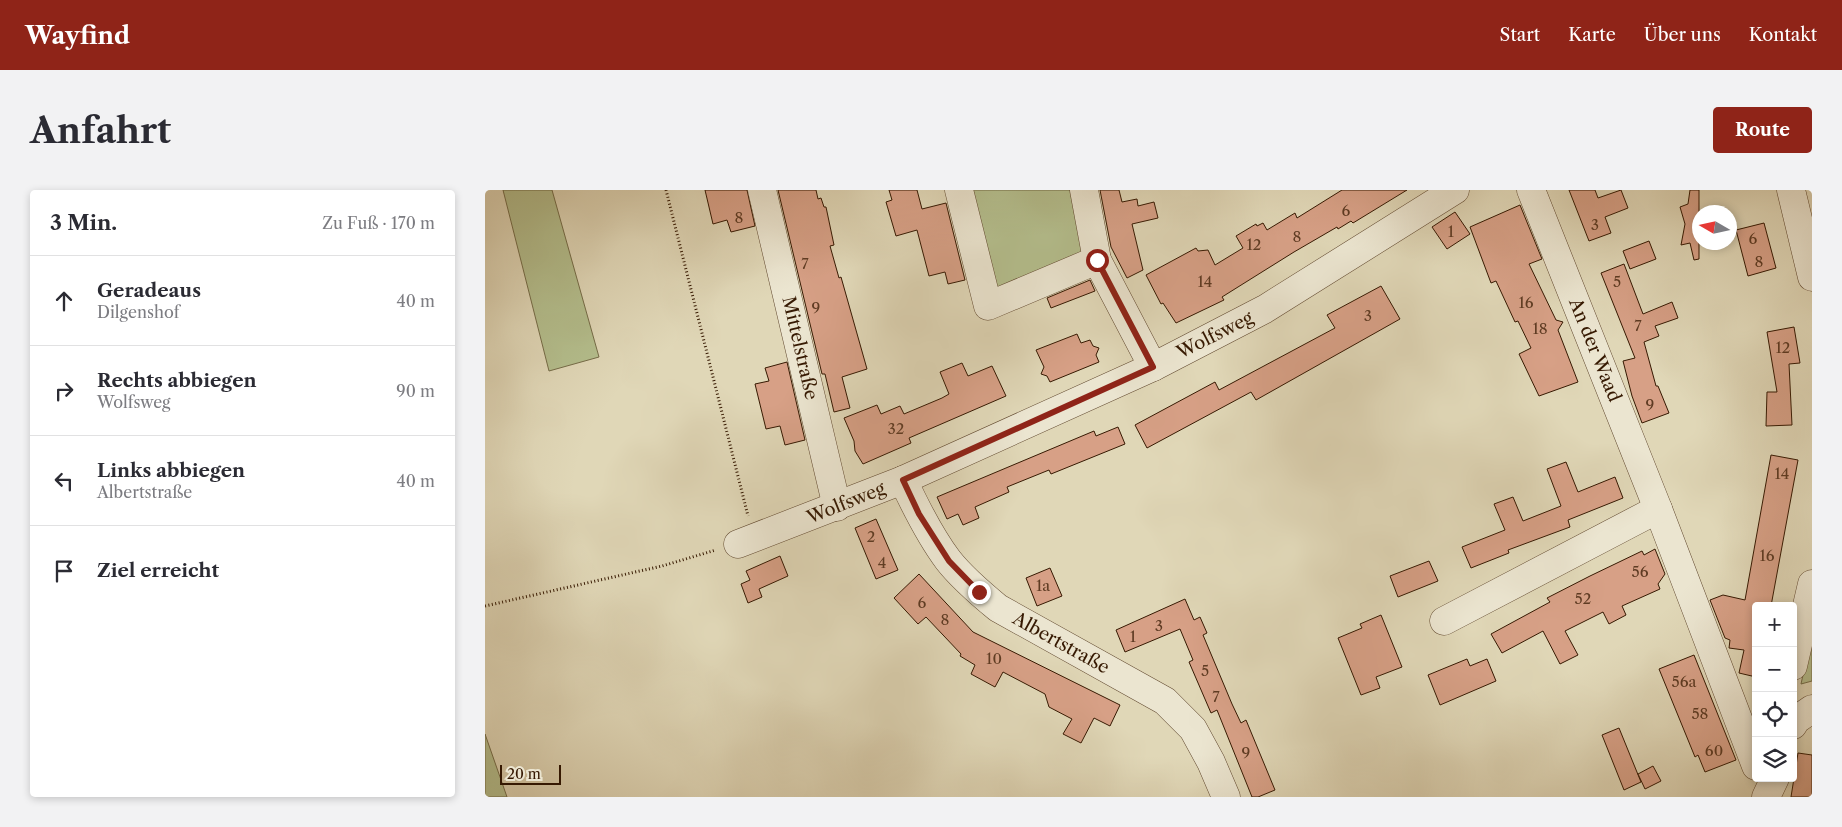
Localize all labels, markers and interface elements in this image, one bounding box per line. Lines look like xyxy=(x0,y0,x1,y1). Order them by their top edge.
text: Wayfind xyxy=(25,21,130,50)
text: Start xyxy=(1500,24,1540,46)
text: Karte xyxy=(1568,24,1616,46)
text: Über uns xyxy=(1644,24,1721,46)
text: Kontakt xyxy=(1749,24,1817,46)
button: Route xyxy=(1713,107,1812,153)
text: Anfahrt xyxy=(30,109,171,152)
house number: 6 xyxy=(1342,201,1351,220)
north arrow xyxy=(1692,205,1737,250)
house number: 8 xyxy=(735,208,744,227)
text: 3 Min. xyxy=(50,210,117,235)
text: Zu Fuß · 170 m xyxy=(322,213,435,233)
house number: 3 xyxy=(1591,215,1599,234)
house number: 1 xyxy=(1448,222,1455,241)
house number: 8 xyxy=(1293,227,1302,246)
house number: 6 xyxy=(1749,229,1758,248)
house number: 12 xyxy=(1247,235,1261,254)
route start xyxy=(1086,249,1109,272)
house number: 8 xyxy=(1755,252,1764,271)
house number: 7 xyxy=(801,254,809,273)
house number: 14 xyxy=(1198,272,1212,291)
house number: 5 xyxy=(1613,272,1621,291)
text: Geradeaus xyxy=(97,279,201,302)
icon: ahead xyxy=(50,287,78,315)
text: 40 m xyxy=(396,291,435,311)
house number: 16 xyxy=(1518,293,1534,312)
street label: Mittelstraße xyxy=(777,294,823,402)
street label: An der Waad xyxy=(1564,294,1626,405)
house number: 9 xyxy=(812,298,820,317)
text: Dilgenshof xyxy=(97,302,179,322)
street label: Wolfsweg xyxy=(1172,306,1257,364)
house number: 3 xyxy=(1364,306,1372,325)
house number: 7 xyxy=(1634,316,1642,335)
house number: 18 xyxy=(1532,319,1548,338)
house number: 12 xyxy=(1776,338,1790,357)
text: Rechts abbiegen xyxy=(97,369,257,392)
icon: right xyxy=(50,377,78,405)
text: 90 m xyxy=(396,381,435,401)
text: Wolfsweg xyxy=(97,392,171,412)
house number: 9 xyxy=(1646,395,1654,414)
house number: 32 xyxy=(888,419,904,438)
text: Links abbiegen xyxy=(97,459,245,482)
house number: 14 xyxy=(1775,464,1789,483)
icon: left xyxy=(50,467,78,495)
text: 40 m xyxy=(396,471,435,491)
street label: Wolfsweg xyxy=(803,477,889,529)
text: Albertstraße xyxy=(97,482,192,502)
house number: 2 xyxy=(867,527,875,546)
house number: 16 xyxy=(1759,546,1775,565)
house number: 4 xyxy=(878,553,886,572)
icon: arrive xyxy=(50,557,78,585)
text: Ziel erreicht xyxy=(97,559,219,582)
house number: 56 xyxy=(1632,562,1649,581)
house number: 1a xyxy=(1036,576,1050,595)
route end xyxy=(968,581,991,604)
house number: 52 xyxy=(1575,589,1591,608)
house number: 6 xyxy=(918,593,927,612)
map controls xyxy=(1752,602,1797,782)
button: + xyxy=(1752,602,1797,647)
street label: Albertstraße xyxy=(1008,607,1113,679)
house number: 8 xyxy=(941,610,950,629)
house number: 3 xyxy=(1155,616,1163,635)
house number: 1 xyxy=(1130,627,1137,646)
button: − xyxy=(1752,647,1797,692)
house number: 10 xyxy=(986,649,1002,668)
house number: 5 xyxy=(1201,661,1209,680)
house number: 56a xyxy=(1672,672,1697,691)
house number: 7 xyxy=(1212,687,1220,706)
button: locate xyxy=(1752,692,1797,737)
house number: 58 xyxy=(1691,704,1709,723)
button: layers xyxy=(1752,737,1797,782)
house number: 60 xyxy=(1705,741,1723,760)
house number: 9 xyxy=(1242,743,1250,762)
scale bar xyxy=(500,762,561,785)
text: 20 m xyxy=(507,765,541,783)

